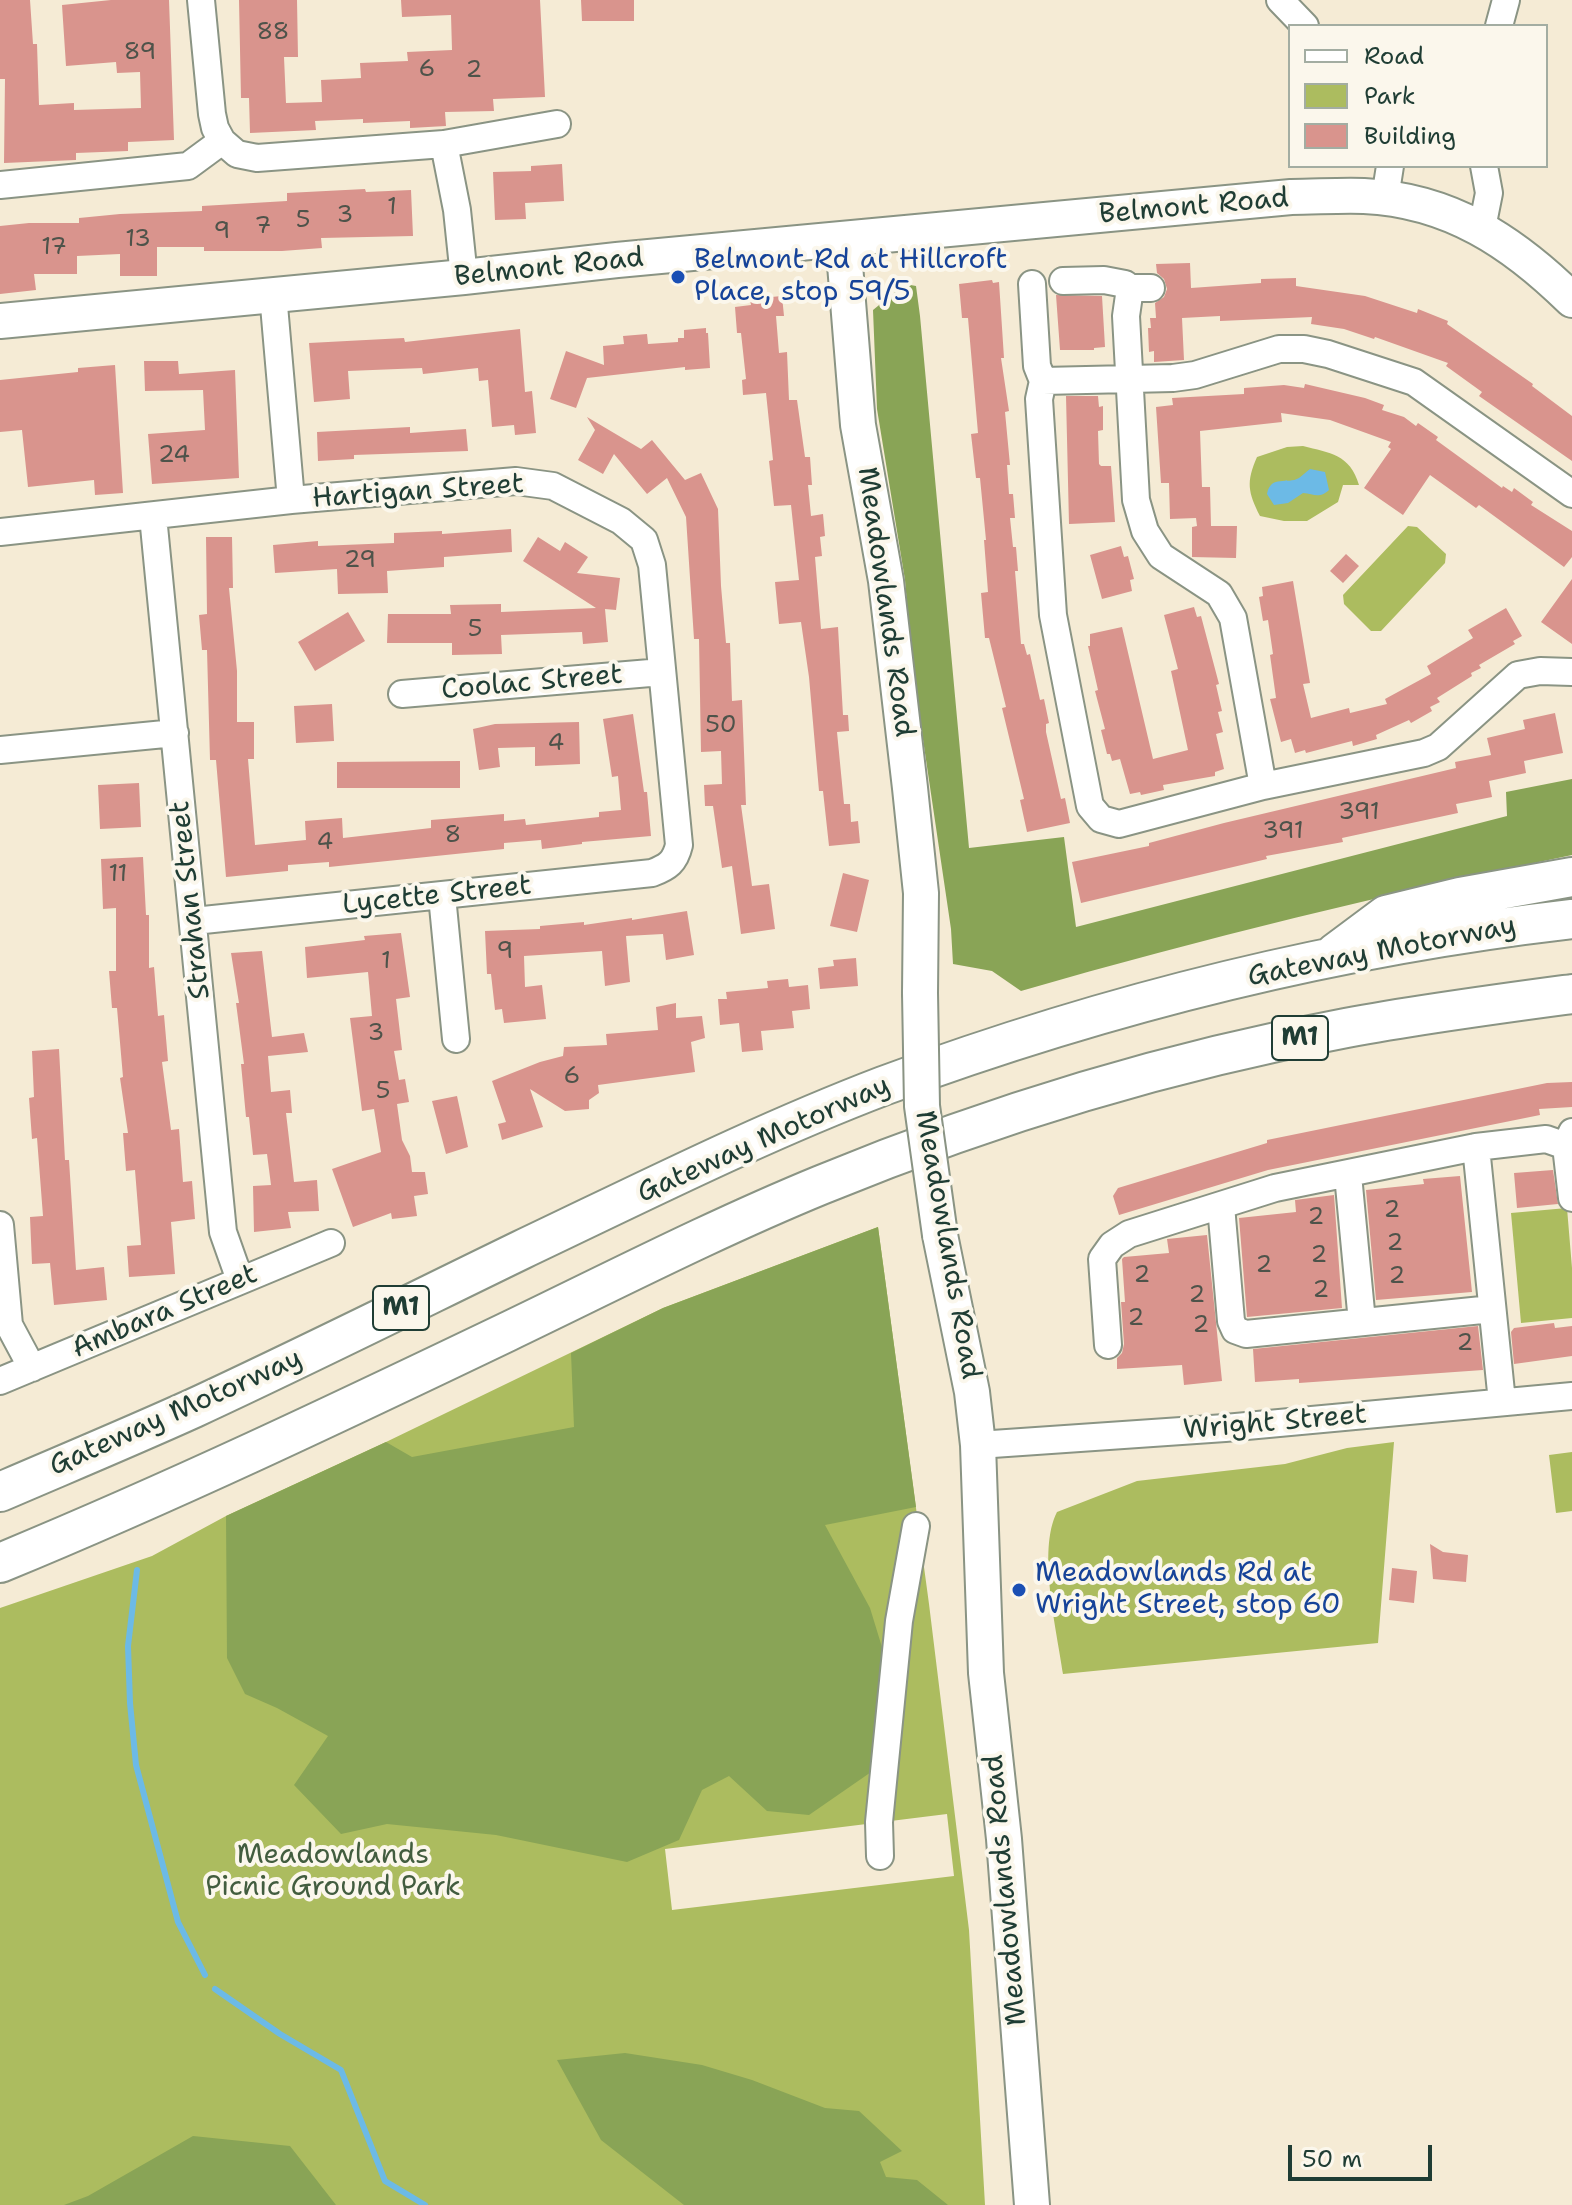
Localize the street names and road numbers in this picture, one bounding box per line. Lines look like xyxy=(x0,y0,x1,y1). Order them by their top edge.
street label: Belmont Road xyxy=(1098,182,1290,232)
street label: Belmont Road xyxy=(453,241,645,295)
street label: Meadowlands Road xyxy=(849,465,921,739)
street label: Hartigan Street xyxy=(311,468,525,516)
street label: Coolac Street xyxy=(440,658,624,708)
street label: Strahan Street xyxy=(164,799,218,1001)
street label: Lycette Street xyxy=(341,869,533,923)
street label: Gateway Motorway xyxy=(1245,909,1519,995)
road number: M1 xyxy=(1272,1016,1328,1060)
street label: Gateway Motorway xyxy=(633,1069,895,1211)
street label: Meadowlands Road xyxy=(907,1108,987,1382)
street label: Ambara Street xyxy=(67,1258,263,1366)
road number: M1 xyxy=(373,1286,429,1330)
street label: Gateway Motorway xyxy=(45,1342,307,1484)
street label: Wright Street xyxy=(1182,1398,1368,1448)
street label: Meadowlands Road xyxy=(977,1753,1035,2027)

